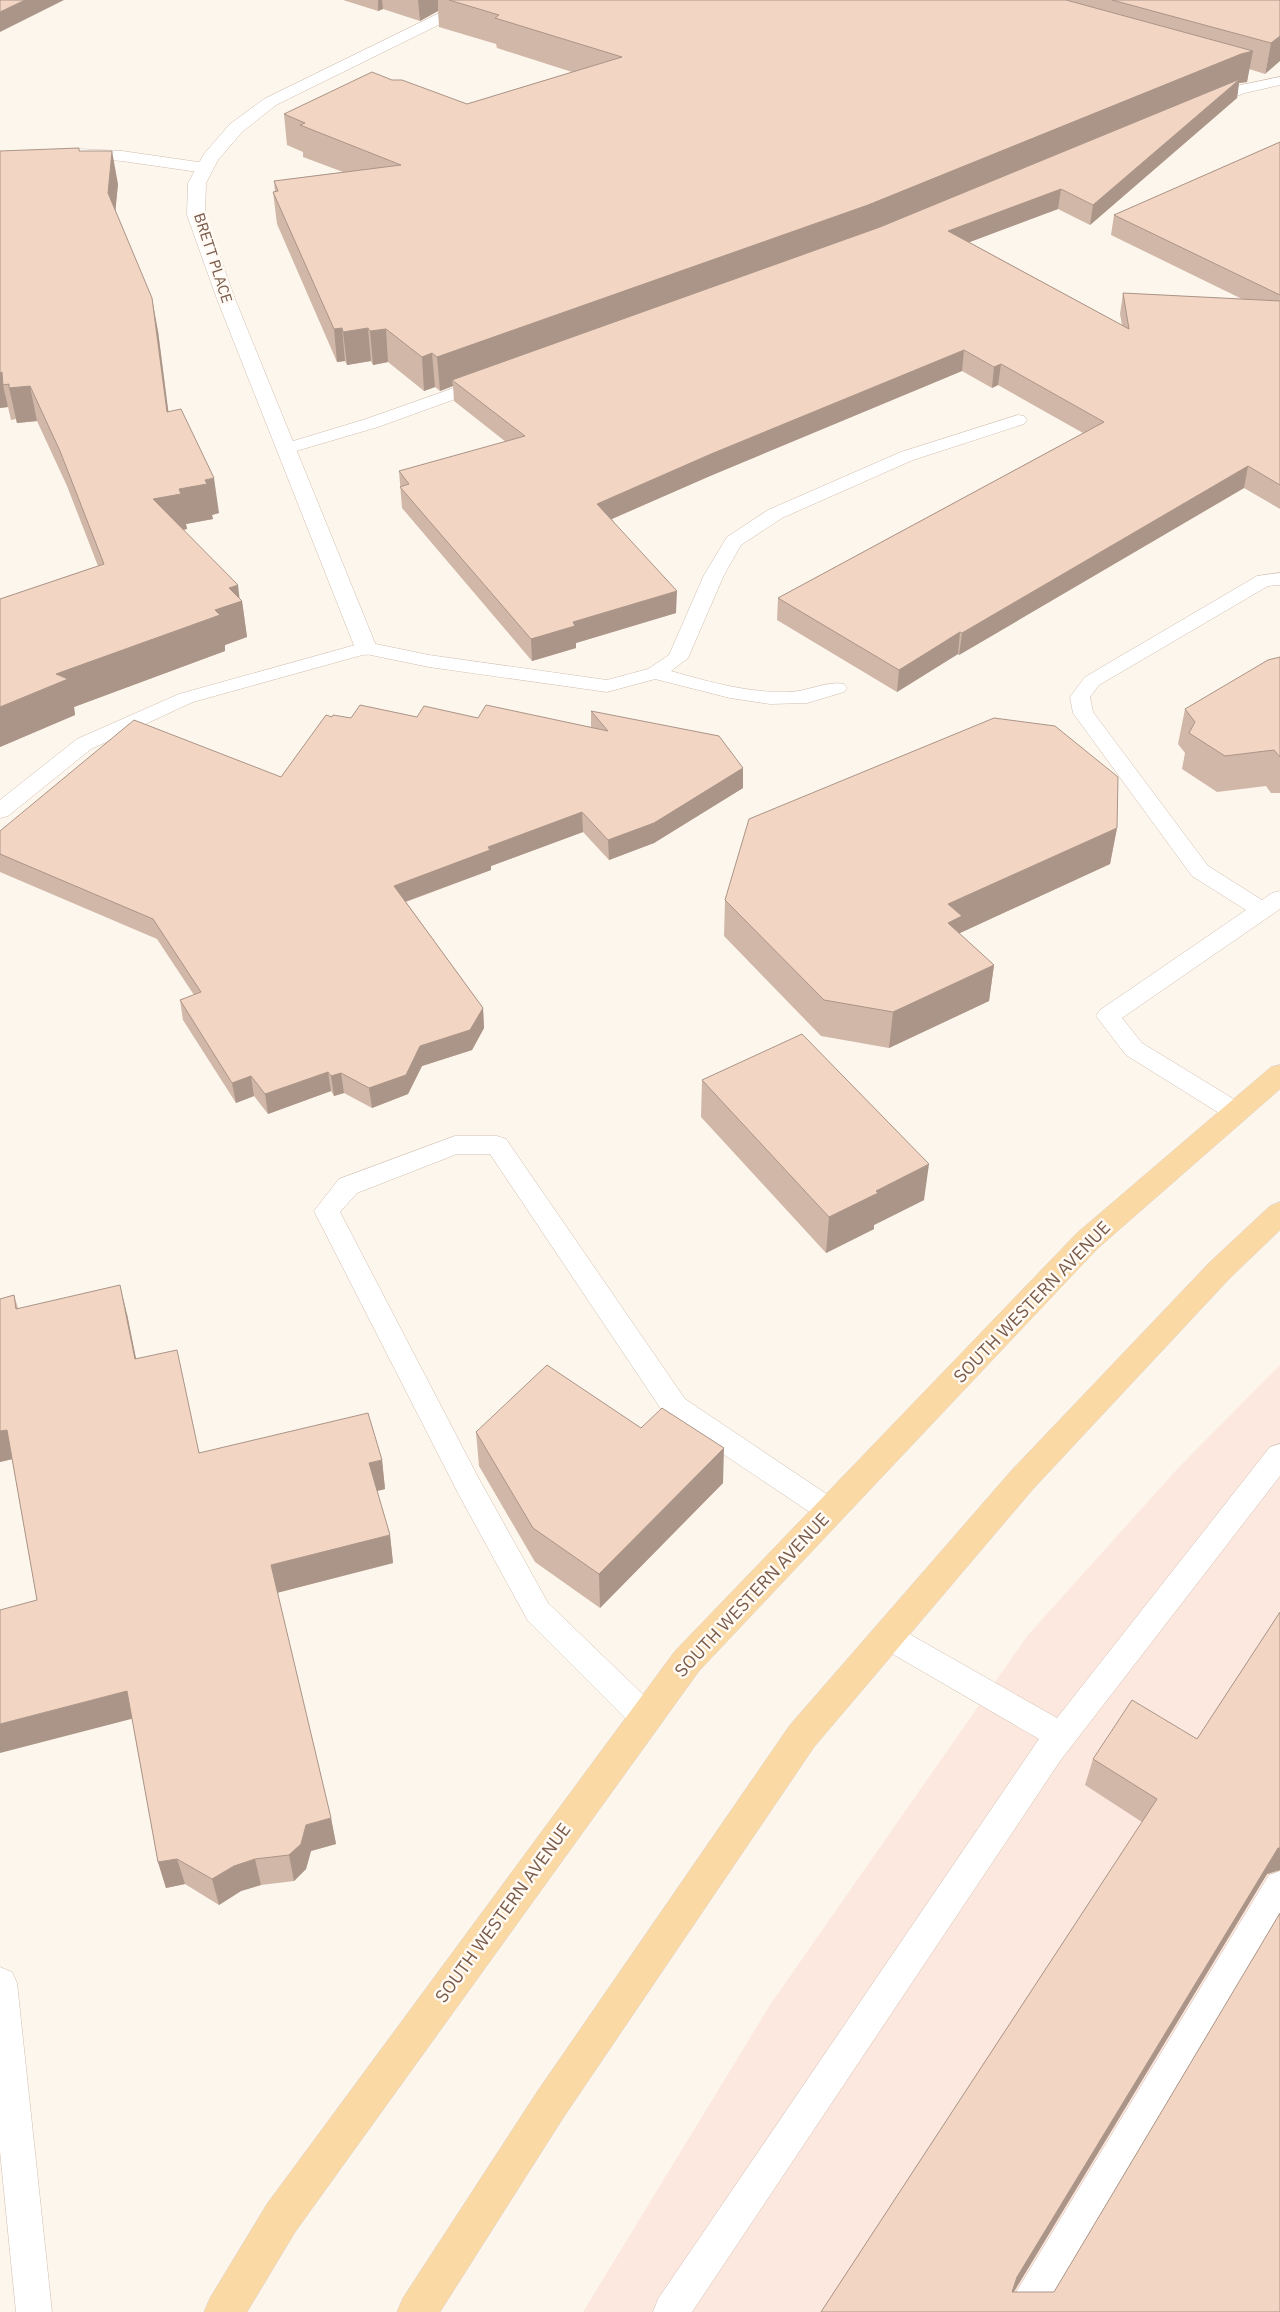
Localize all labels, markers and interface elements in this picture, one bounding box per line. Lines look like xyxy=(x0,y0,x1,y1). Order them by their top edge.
street label: BRETT PLACE xyxy=(190,210,237,305)
street label: SOUTH WESTERN AVENUE xyxy=(948,1216,1115,1387)
street label: SOUTH WESTERN AVENUE xyxy=(669,1508,834,1682)
street label: SOUTH WESTERN AVENUE xyxy=(430,1818,575,2007)

